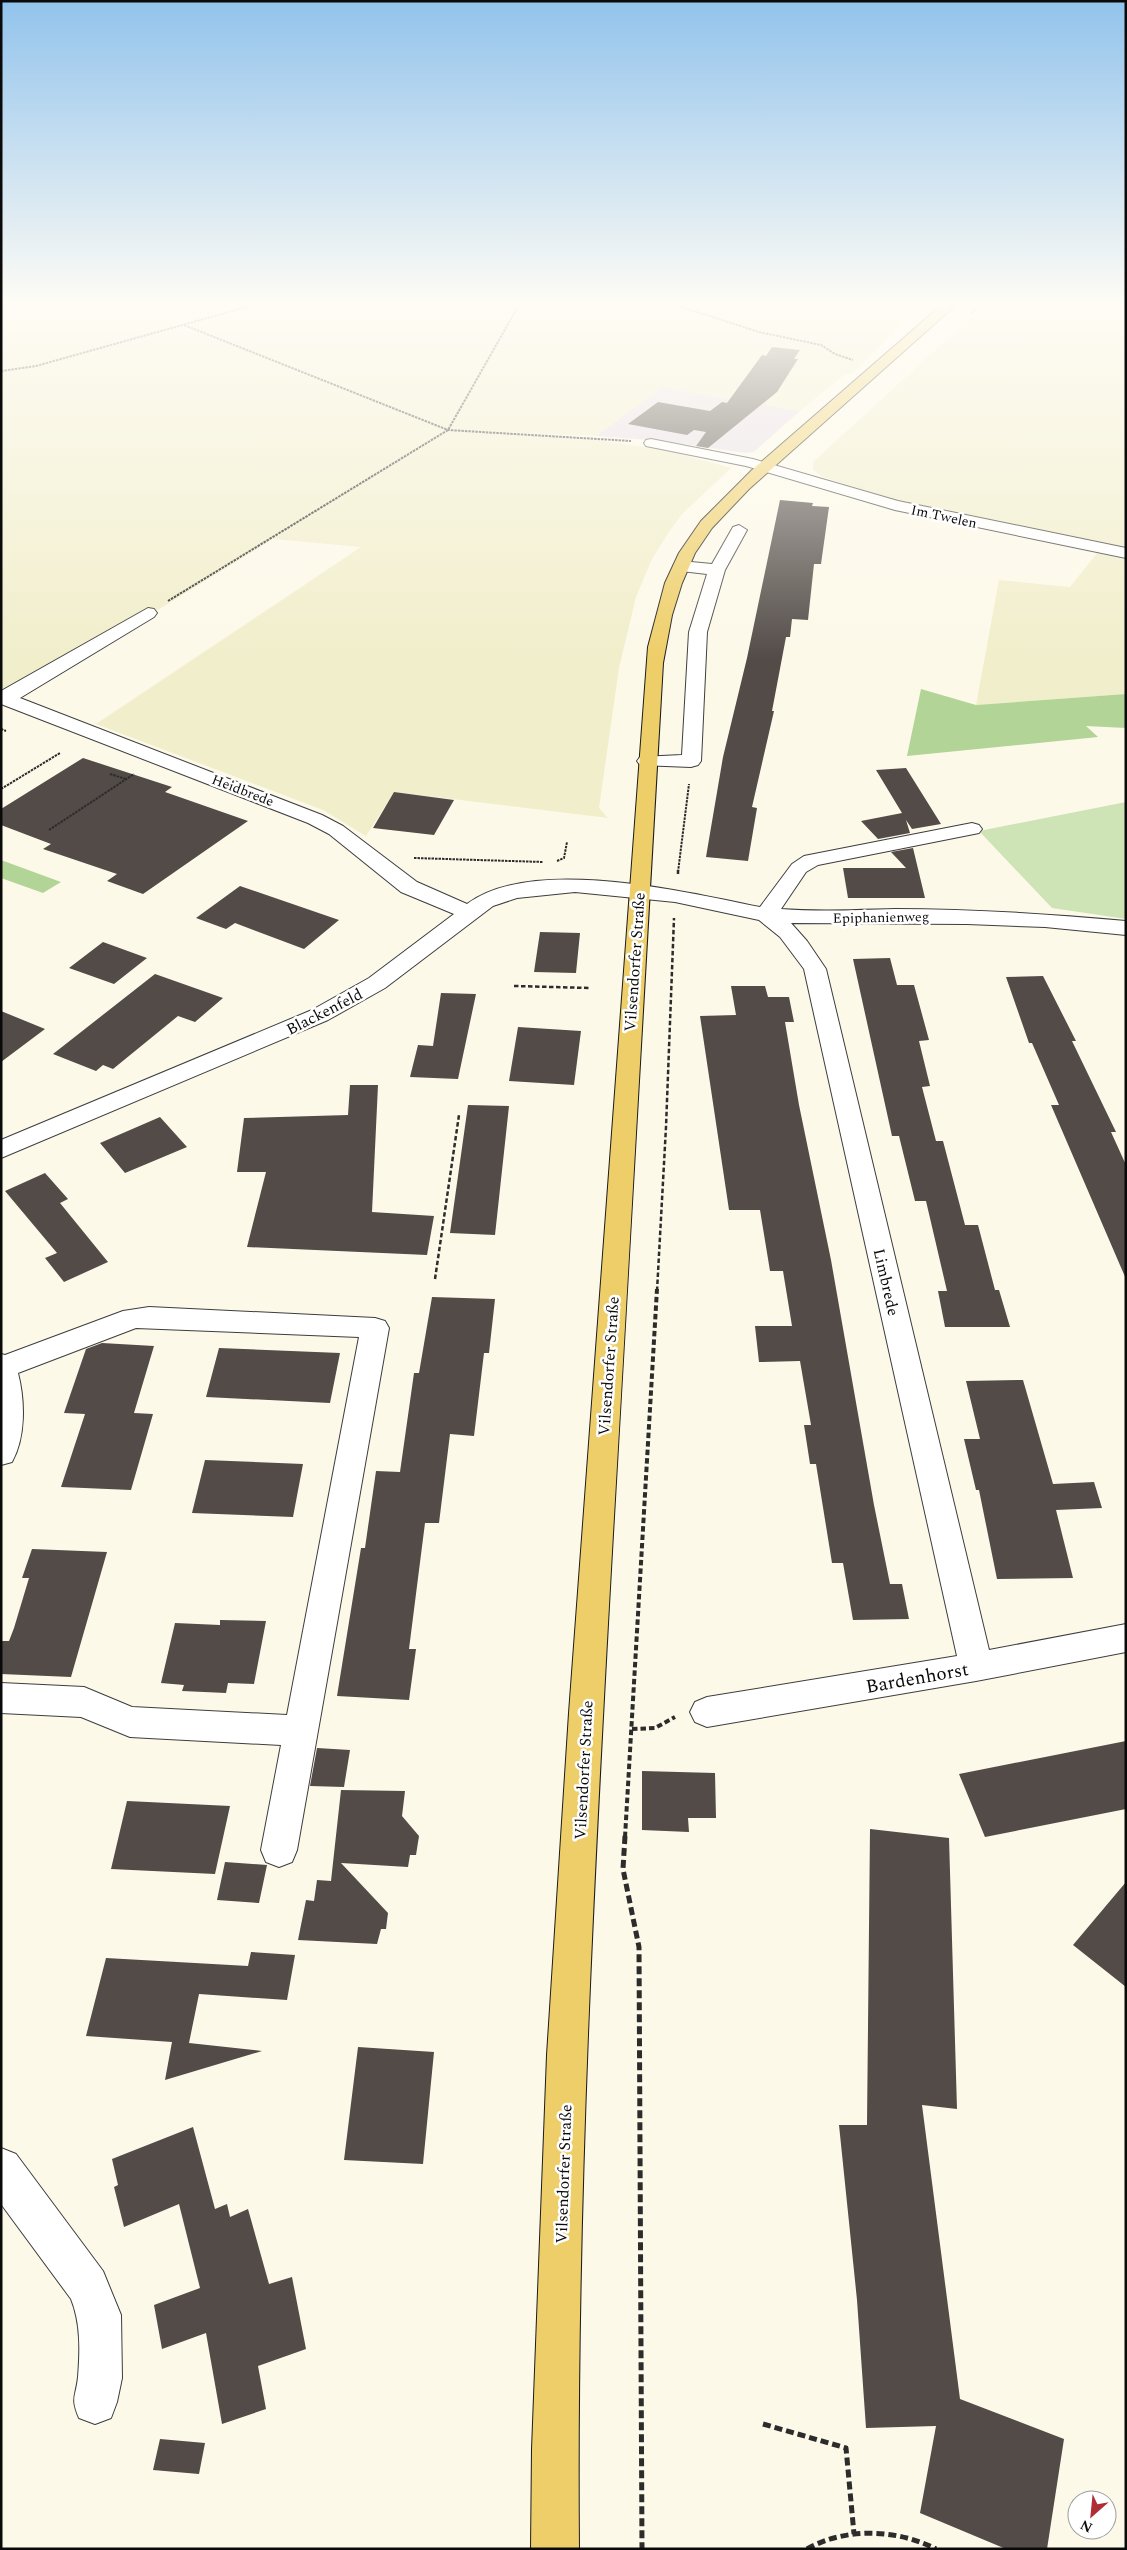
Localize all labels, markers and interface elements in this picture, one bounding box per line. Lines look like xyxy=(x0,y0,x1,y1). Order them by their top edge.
street label: Im Twelen xyxy=(909,499,979,534)
street label: Heidbrede xyxy=(209,769,277,812)
street label: Vilsendorfer Straße xyxy=(618,892,652,1032)
street label: Epiphanienweg xyxy=(833,906,929,929)
street label: Blackenfeld xyxy=(282,982,367,1041)
street label: Limbrede xyxy=(867,1246,905,1318)
street label: Vilsendorfer Straße xyxy=(592,1296,626,1436)
street label: Bardenhorst xyxy=(864,1655,971,1702)
street label: Vilsendorfer Straße xyxy=(568,1700,600,1840)
street label: Vilsendorfer Straße xyxy=(550,2104,578,2244)
north arrow xyxy=(1067,2490,1117,2540)
text: N xyxy=(1076,2514,1096,2538)

